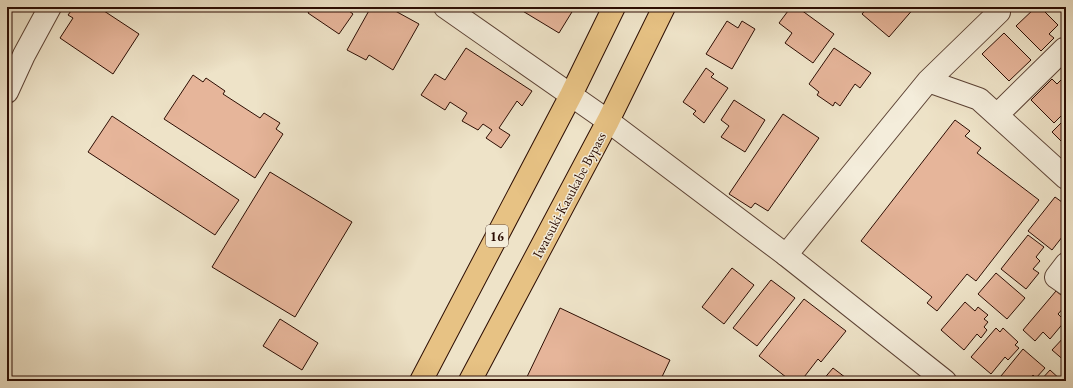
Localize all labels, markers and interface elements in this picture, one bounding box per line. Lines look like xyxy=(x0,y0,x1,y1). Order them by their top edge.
street label: Iwatsuki-Kasukabe Bypass xyxy=(528,128,610,261)
road number: 16 xyxy=(486,225,508,247)

